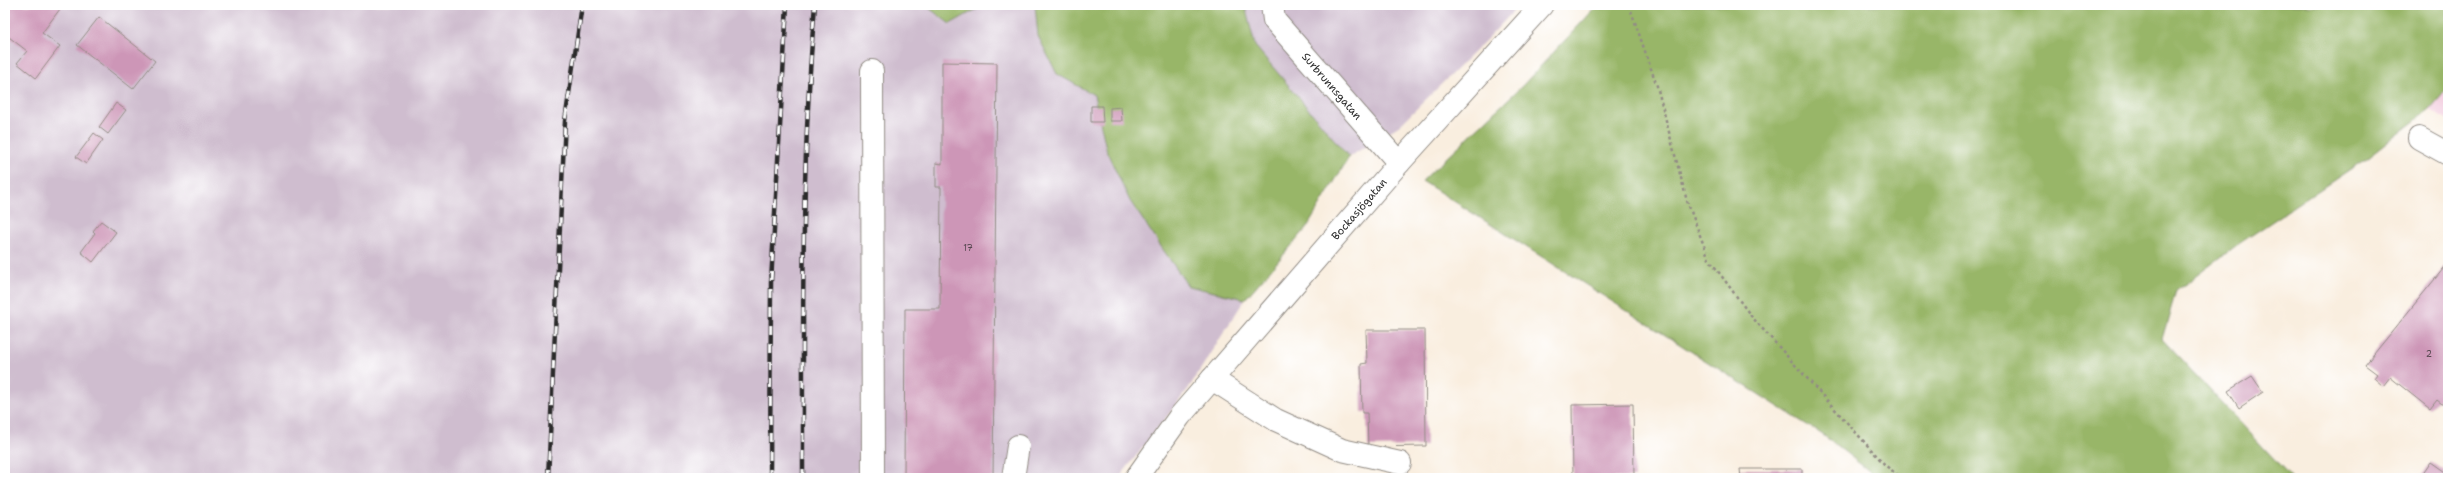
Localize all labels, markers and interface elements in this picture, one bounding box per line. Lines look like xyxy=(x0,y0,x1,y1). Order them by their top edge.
street label: Surbrunnsgatan xyxy=(1298,49,1365,123)
street label: Bockasjögatan xyxy=(1328,175,1391,243)
house number: 17 xyxy=(963,242,973,254)
house number: 2 xyxy=(2426,348,2432,360)

